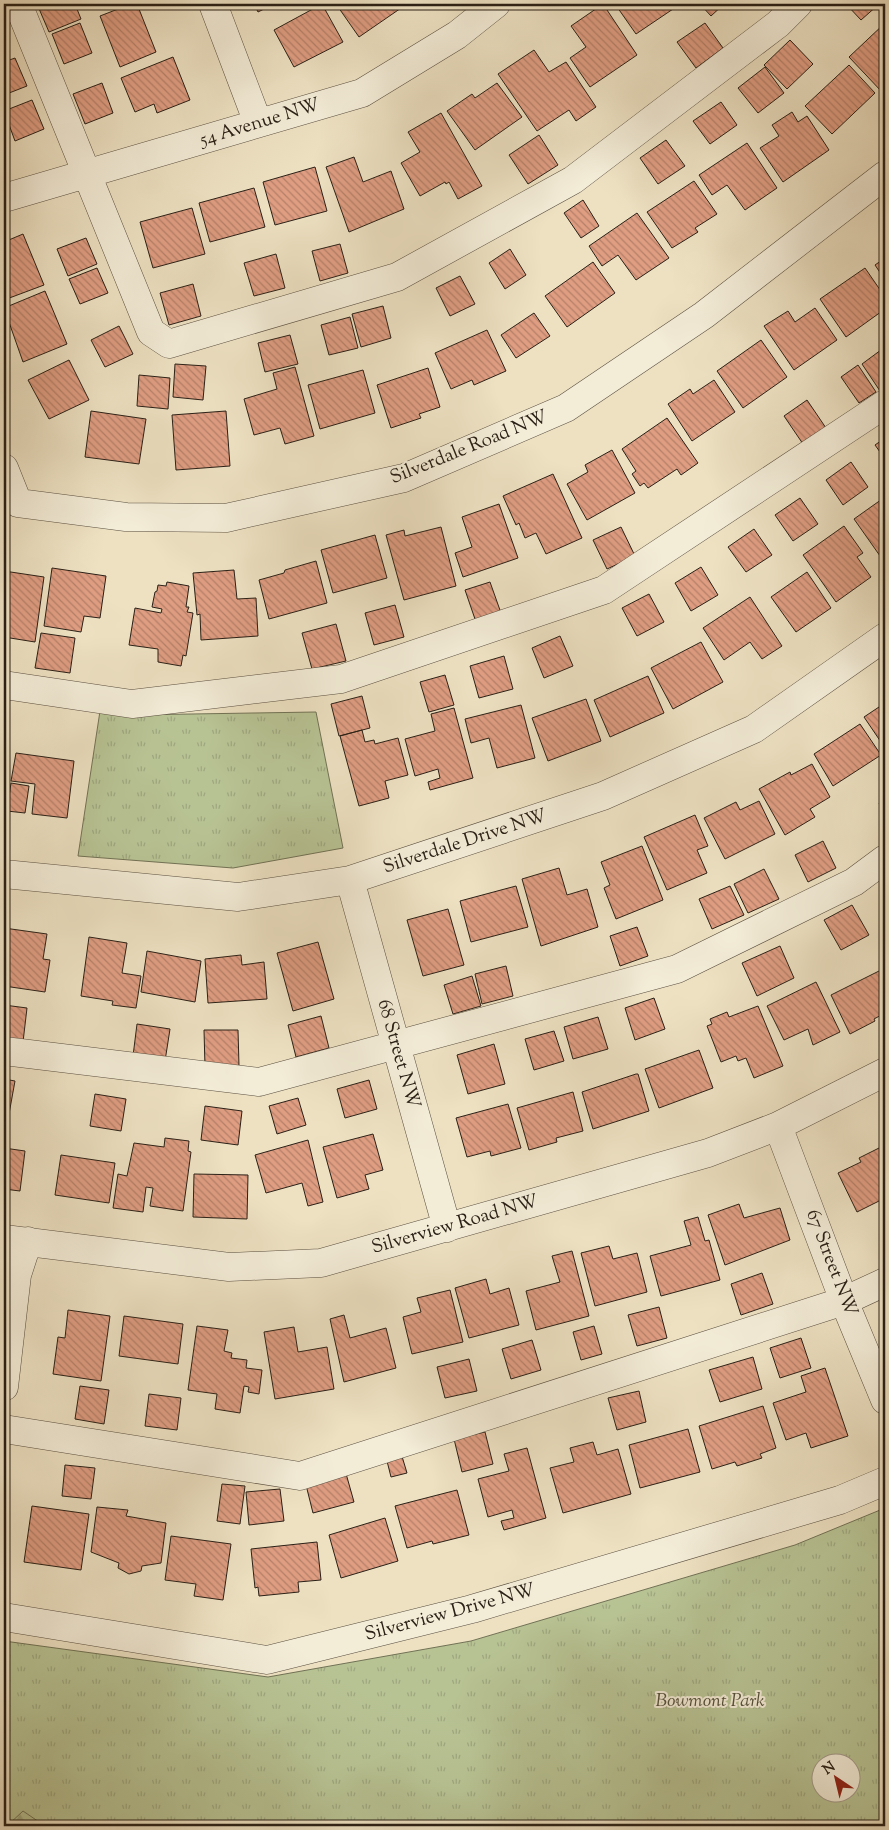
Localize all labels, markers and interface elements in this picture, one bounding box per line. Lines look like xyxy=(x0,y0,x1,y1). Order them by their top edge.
street label: 54 Avenue NW xyxy=(196,92,323,154)
street label: Silverdale Road NW xyxy=(386,404,552,492)
street label: Silverdale Drive NW xyxy=(380,803,550,881)
street label: 68 Street NW xyxy=(370,996,426,1112)
street label: Silverview Road NW xyxy=(368,1188,542,1262)
street label: 67 Street NW xyxy=(798,1206,864,1320)
street label: Silverview Drive NW xyxy=(362,1577,538,1649)
park label: Bowmont Park xyxy=(655,1688,765,1715)
north arrow xyxy=(812,1752,862,1802)
text: N xyxy=(819,1758,840,1780)

